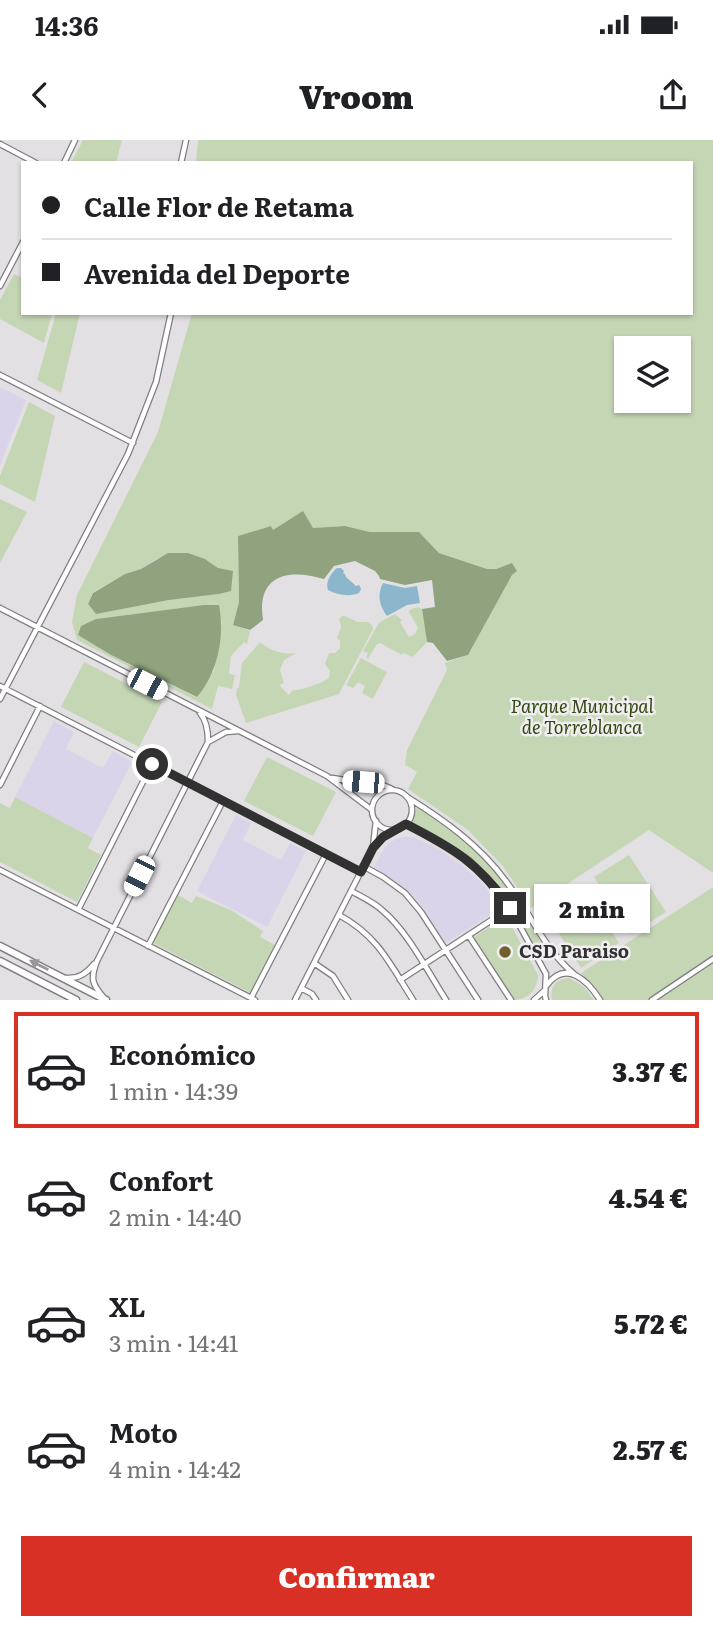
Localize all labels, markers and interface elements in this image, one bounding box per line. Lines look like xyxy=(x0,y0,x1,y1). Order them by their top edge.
text: 14:36 xyxy=(35,5,99,44)
text: Vroom xyxy=(299,71,414,119)
icon: back xyxy=(21,76,59,114)
icon: share xyxy=(654,76,692,114)
text: Calle Flor de Retama xyxy=(84,186,354,225)
text: Avenida del Deporte xyxy=(84,253,350,292)
map controls xyxy=(614,336,691,413)
button: layers xyxy=(614,336,691,413)
car xyxy=(124,665,171,703)
park label: Parque Municipal de Torreblanca xyxy=(511,692,654,740)
route start xyxy=(136,748,168,780)
car xyxy=(342,770,385,794)
car xyxy=(121,853,158,899)
callout: 2 min xyxy=(534,884,650,932)
text: 2 min xyxy=(559,891,625,925)
route end xyxy=(494,892,526,924)
place label: CSD Paraiso xyxy=(519,937,629,964)
marker: CSD Paraiso xyxy=(497,944,513,960)
one-way arrow xyxy=(29,959,49,970)
text: Económico xyxy=(109,1034,256,1073)
icon: car xyxy=(25,1039,88,1102)
text: 3.37 € xyxy=(612,1051,688,1090)
text: 1 min · 14:39 xyxy=(109,1073,238,1107)
text: Confort xyxy=(109,1160,213,1199)
icon: car xyxy=(25,1165,88,1228)
text: 4.54 € xyxy=(608,1177,688,1216)
text: 2 min · 14:40 xyxy=(109,1199,242,1233)
text: XL xyxy=(109,1286,146,1325)
icon: car xyxy=(25,1291,88,1354)
text: 5.72 € xyxy=(614,1303,688,1342)
text: 3 min · 14:41 xyxy=(109,1325,238,1359)
text: Moto xyxy=(109,1412,178,1451)
icon: car xyxy=(25,1417,88,1480)
text: 2.57 € xyxy=(613,1429,688,1468)
text: 4 min · 14:42 xyxy=(109,1451,241,1485)
button: Confirmar xyxy=(21,1536,692,1616)

